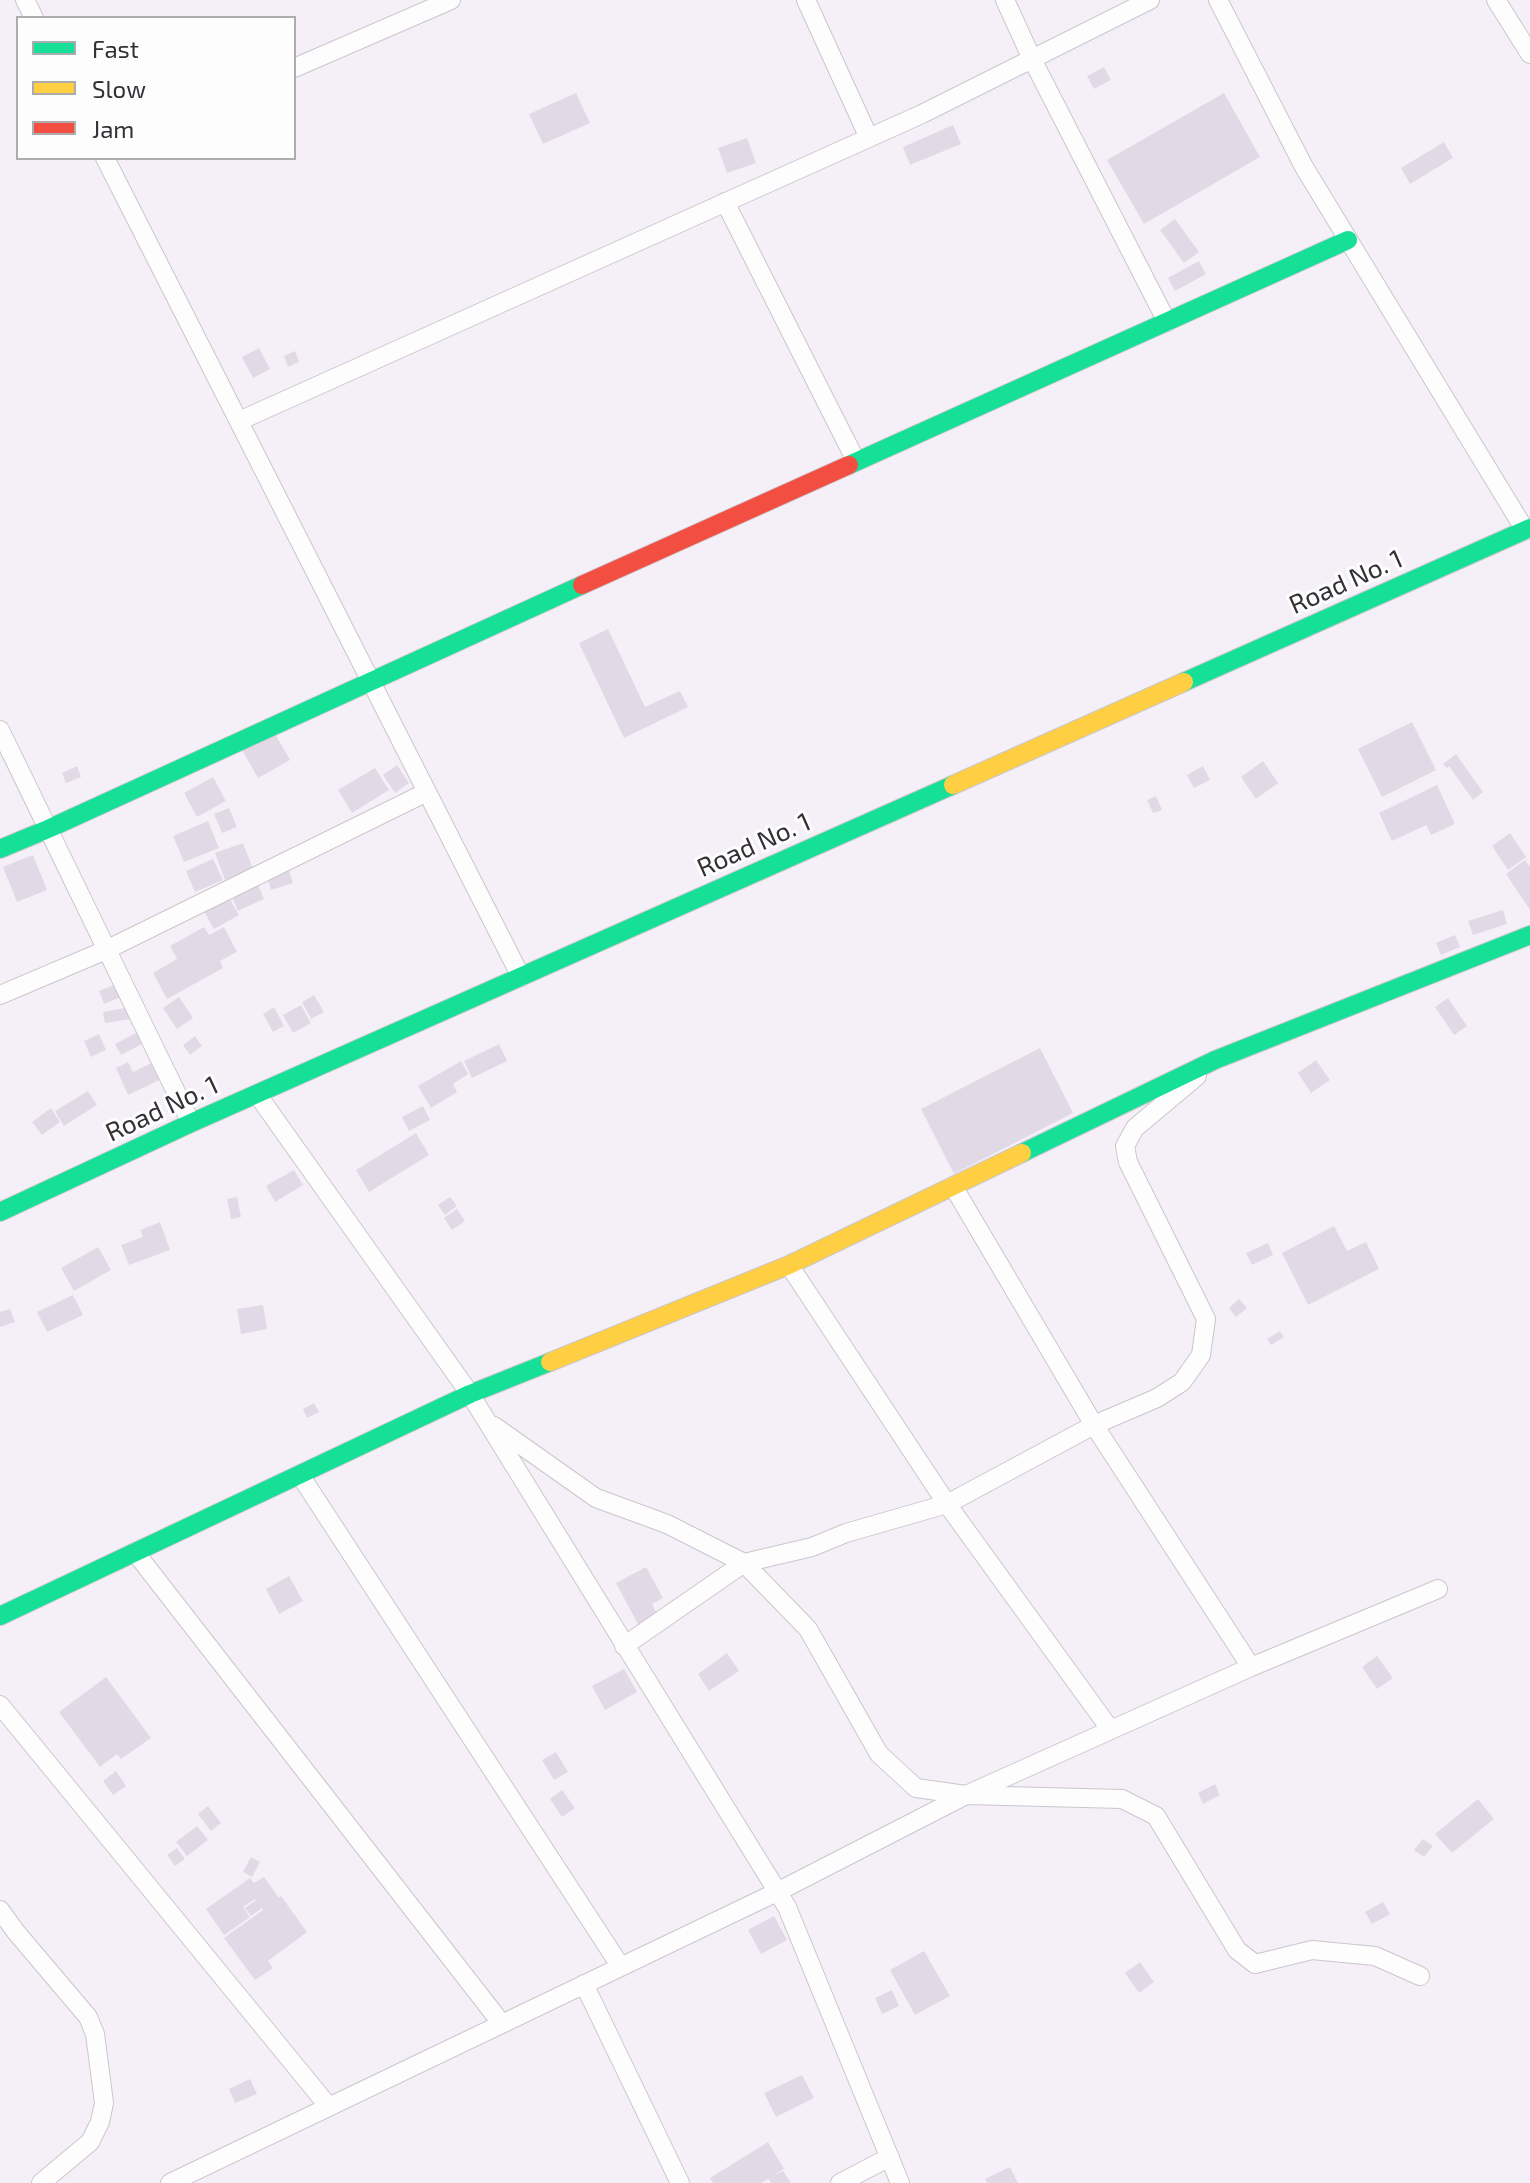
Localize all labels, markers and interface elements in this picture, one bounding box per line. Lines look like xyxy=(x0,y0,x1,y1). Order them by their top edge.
legend xyxy=(16,16,296,160)
text: Fast xyxy=(92,34,139,63)
text: Slow xyxy=(92,74,146,103)
text: Jam xyxy=(92,114,134,143)
street label: Road No. 1 xyxy=(1284,543,1408,621)
street label: Road No. 1 xyxy=(692,806,816,884)
street label: Road No. 1 xyxy=(101,1069,223,1149)

